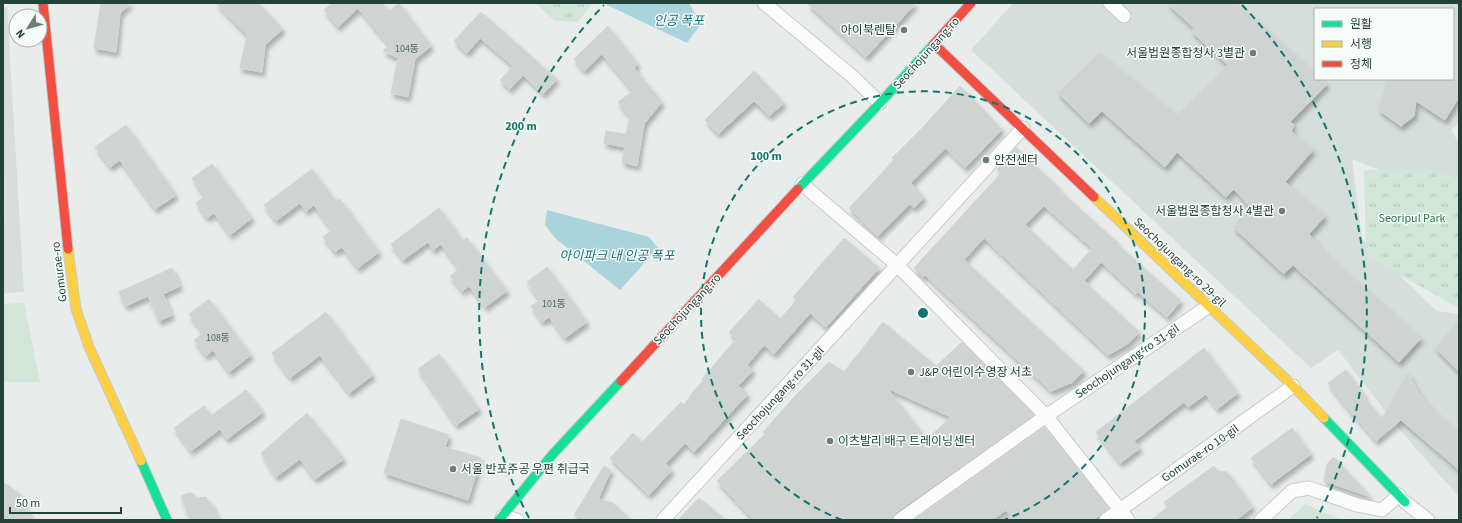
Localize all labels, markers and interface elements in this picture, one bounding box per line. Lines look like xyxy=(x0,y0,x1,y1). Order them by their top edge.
north arrow xyxy=(8,8,48,48)
legend xyxy=(1314,8,1454,80)
water label: 인공 폭포 xyxy=(654,12,705,30)
street label: Seochojungang-ro xyxy=(889,13,964,93)
text: 원활 xyxy=(1350,16,1372,33)
place label: 아이북렌탈 xyxy=(841,22,896,39)
marker: 아이북렌탈 xyxy=(899,25,909,35)
text: N xyxy=(12,26,29,41)
text: 서행 xyxy=(1350,36,1372,53)
house number: 104동 xyxy=(395,42,419,56)
place label: 서울법원종합청사 3별관 xyxy=(1126,45,1245,62)
marker: 서울법원종합청사 3별관 xyxy=(1248,48,1258,58)
text: 정체 xyxy=(1350,56,1372,73)
text: 200 m xyxy=(505,118,537,135)
text: 100 m xyxy=(750,148,782,165)
place label: 안전센터 xyxy=(994,152,1038,169)
marker: 안전센터 xyxy=(981,155,991,165)
place label: 서울법원종합청사 4별관 xyxy=(1155,203,1274,220)
marker: 서울법원종합청사 4별관 xyxy=(1277,206,1287,216)
park label: Seoripul Park xyxy=(1378,210,1446,227)
street label: Seochojungang-ro 29-gil xyxy=(1130,214,1230,311)
street label: Gomurae-ro xyxy=(47,241,72,303)
water label: 아이파크 내 인공 폭포 xyxy=(559,247,676,265)
street label: Seochojungang-ro xyxy=(650,270,725,349)
house number: 101동 xyxy=(542,297,566,311)
centre of rings xyxy=(916,306,930,320)
street label: Seochojungang-ro 31-gil xyxy=(1072,320,1183,403)
house number: 108동 xyxy=(206,331,230,345)
street label: Seochojungang-ro 31-gil xyxy=(732,343,828,444)
place label: J&P 어린이수영장 서초 xyxy=(919,364,1032,381)
marker: J&P 어린이수영장 서초 xyxy=(906,367,916,377)
street label: Gomurae-ro 10-gil xyxy=(1158,420,1242,486)
place label: 이츠발리 배구 트레이닝센터 xyxy=(838,433,975,450)
marker: 이츠발리 배구 트레이닝센터 xyxy=(825,436,835,446)
place label: 서울 반포주공 우편 취급국 xyxy=(461,461,590,478)
marker: 서울 반포주공 우편 취급국 xyxy=(448,464,458,474)
scale bar xyxy=(10,489,121,515)
text: 50 m xyxy=(16,495,40,512)

